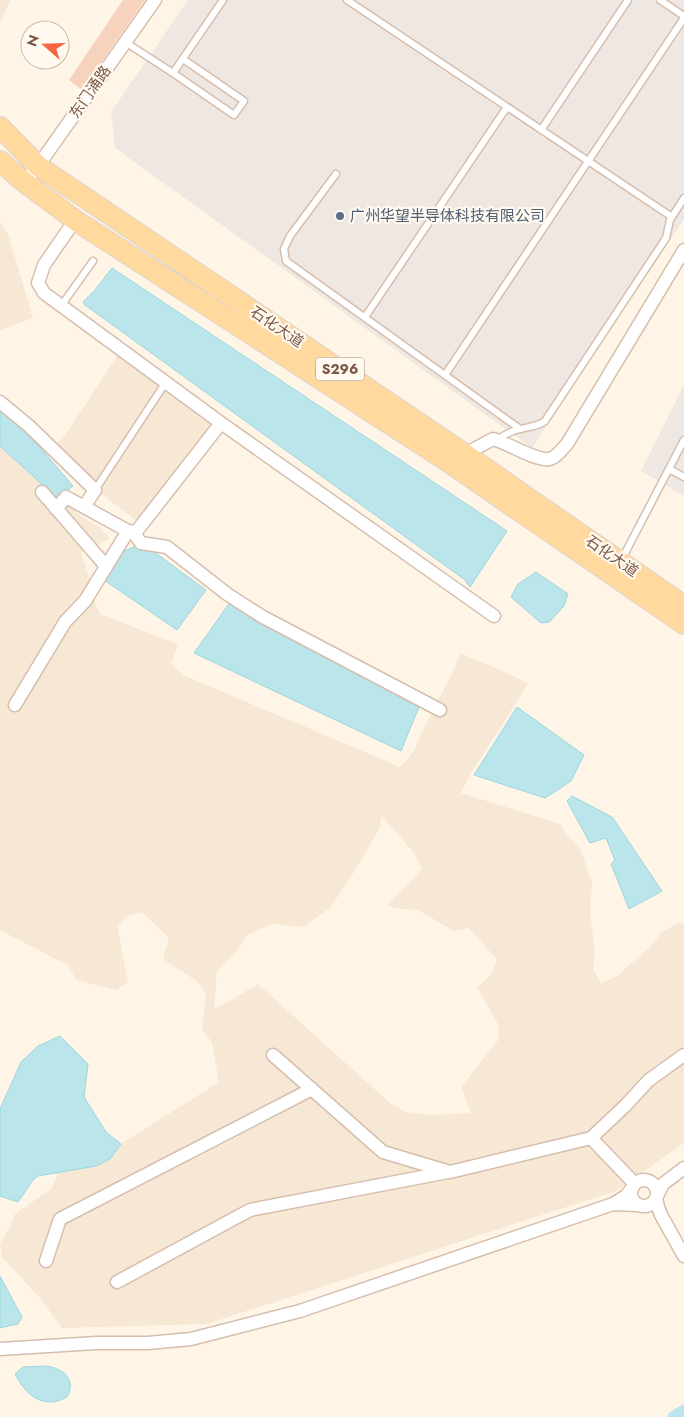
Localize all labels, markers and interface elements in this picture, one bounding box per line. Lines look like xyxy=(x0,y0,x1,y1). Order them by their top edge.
north arrow xyxy=(20,20,70,70)
text: N xyxy=(21,32,44,49)
street label: 东门涌路 xyxy=(64,61,116,123)
place label: 广州华望半导体科技有限公司 xyxy=(350,205,545,227)
marker: 广州华望半导体科技有限公司 xyxy=(334,210,346,222)
street label: 石化大道 xyxy=(246,301,308,353)
road number: S296 xyxy=(316,358,364,380)
street label: 石化大道 xyxy=(581,530,643,582)

